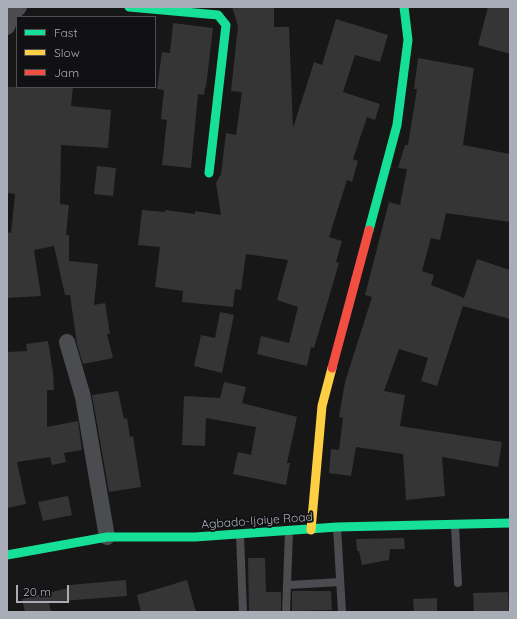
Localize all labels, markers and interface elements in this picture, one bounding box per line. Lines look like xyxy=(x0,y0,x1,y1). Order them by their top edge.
legend xyxy=(16,16,156,88)
text: Fast xyxy=(54,25,78,40)
text: Slow xyxy=(54,45,80,60)
text: Jam xyxy=(54,65,79,80)
street label: Agbado-Ijaiye Road xyxy=(201,510,313,532)
scale bar xyxy=(18,577,71,603)
text: 20 m xyxy=(23,584,51,599)

